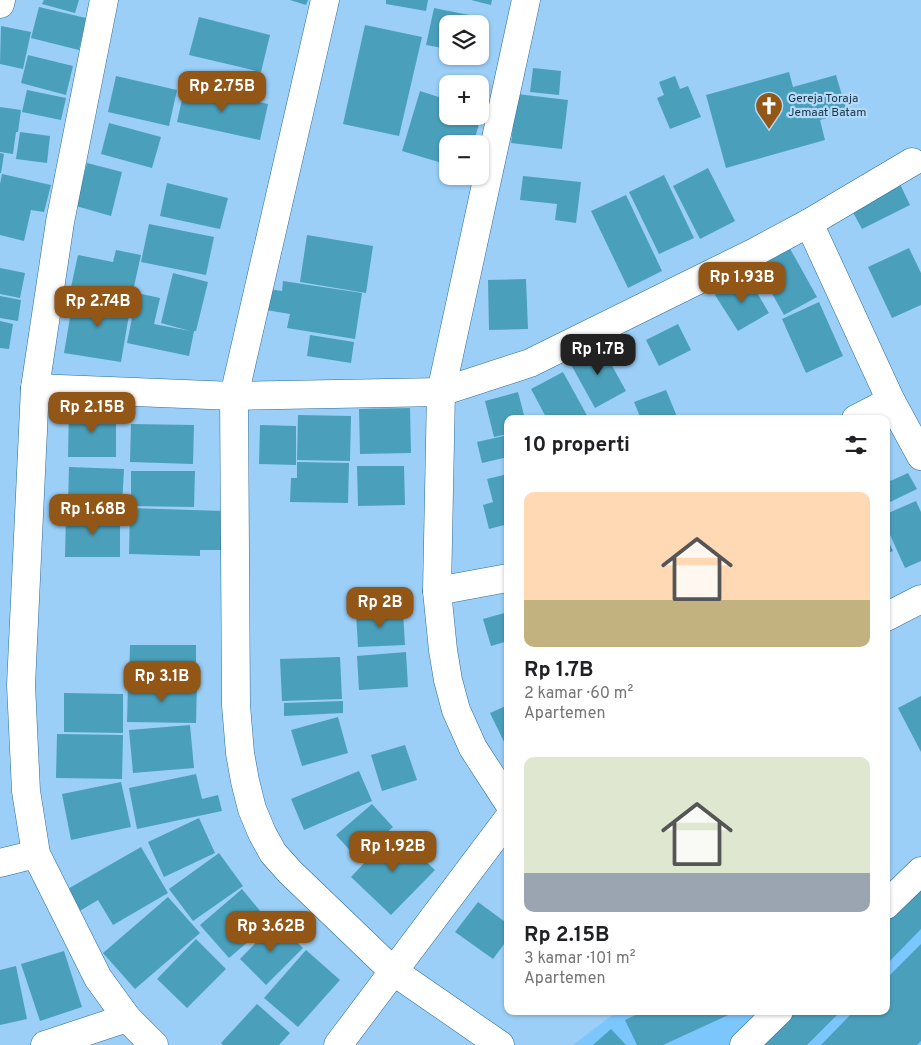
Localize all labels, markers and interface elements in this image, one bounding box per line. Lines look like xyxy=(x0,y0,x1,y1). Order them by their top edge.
map controls xyxy=(439,15,489,185)
button: layers xyxy=(439,15,489,65)
pin: Rp 2.75B xyxy=(170,70,274,113)
button: + xyxy=(439,75,489,125)
text: Rp 2.75B xyxy=(189,77,255,97)
church icon: Gereja Toraja Jemaat Batam xyxy=(754,91,784,130)
place label: Gereja Toraja Jemaat Batam xyxy=(788,91,866,121)
button: − xyxy=(439,135,489,185)
pin: Rp 1.93B xyxy=(690,262,794,304)
text: Rp 1.93B xyxy=(709,268,775,288)
pin: Rp 2.74B xyxy=(46,286,150,328)
text: Rp 2.74B xyxy=(65,292,131,312)
pin: Rp 1.7B xyxy=(552,334,644,376)
text: Rp 1.7B xyxy=(572,340,624,360)
pin: Rp 2.15B xyxy=(40,392,144,434)
text: Rp 2.15B xyxy=(59,398,125,418)
icon: filters xyxy=(842,431,870,459)
text: 10 properti xyxy=(524,432,630,459)
pin: Rp 1.68B xyxy=(41,494,145,536)
text: Rp 1.68B xyxy=(60,500,126,520)
icon: home xyxy=(652,524,742,614)
pin: Rp 2B xyxy=(345,586,415,629)
text: Rp 2B xyxy=(357,593,403,613)
text: Rp 1.7B xyxy=(524,657,593,684)
pin: Rp 3.1B xyxy=(116,660,208,703)
text: Rp 3.1B xyxy=(135,667,189,687)
text: 2 kamar · 60 m² xyxy=(524,684,633,704)
text: Apartemen xyxy=(524,704,605,724)
icon: home xyxy=(652,789,742,879)
pin: Rp 1.92B xyxy=(341,830,445,873)
text: Rp 1.92B xyxy=(360,837,426,857)
pin: Rp 3.62B xyxy=(219,910,323,953)
text: Rp 3.62B xyxy=(237,917,305,937)
text: Rp 2.15B xyxy=(524,922,610,949)
text: 3 kamar · 101 m² xyxy=(524,949,635,969)
text: Apartemen xyxy=(524,969,605,989)

